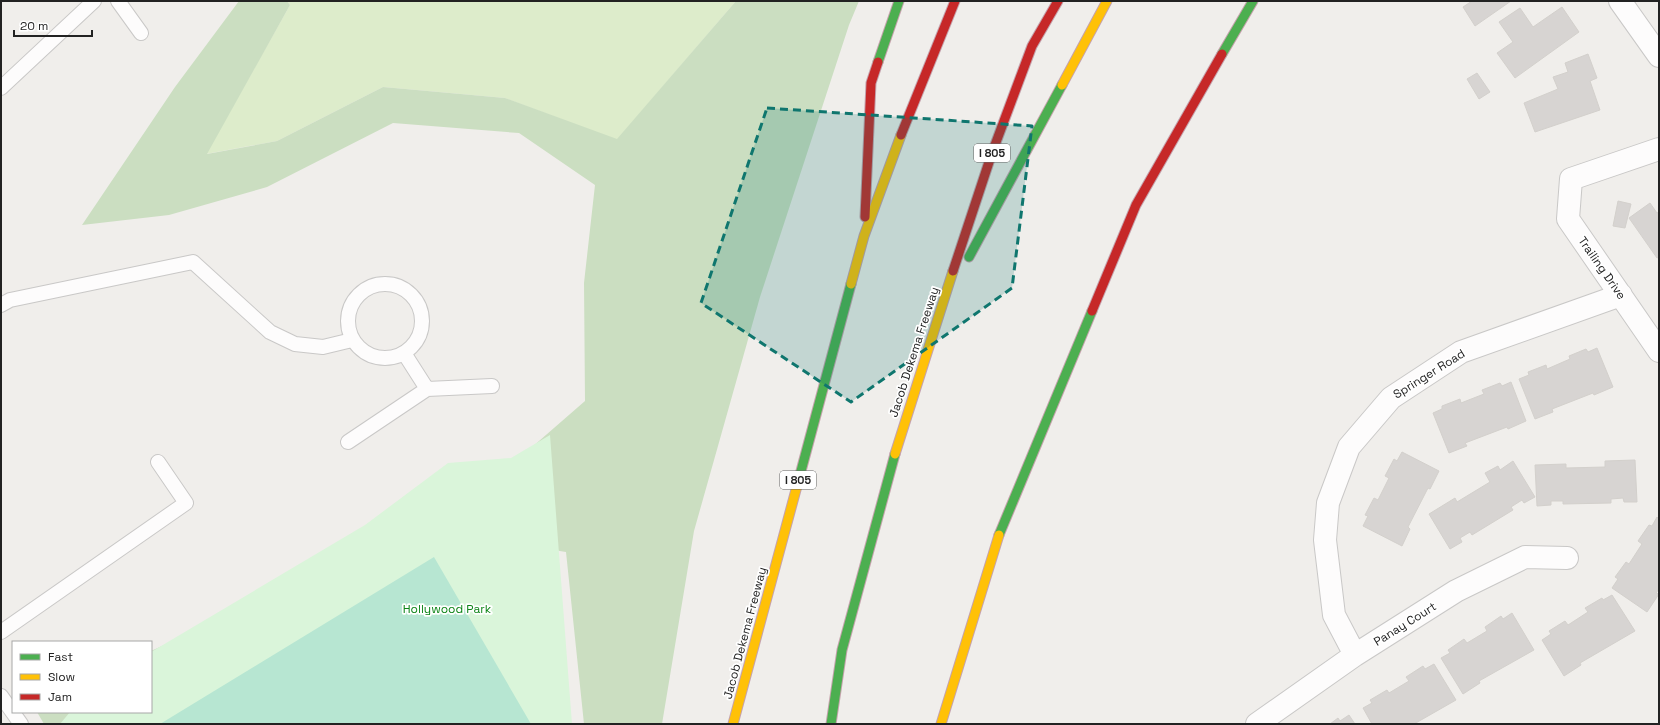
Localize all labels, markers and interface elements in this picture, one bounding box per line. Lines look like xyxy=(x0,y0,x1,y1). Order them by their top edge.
scale bar xyxy=(14,12,92,38)
text: 20 m xyxy=(20,18,48,34)
road number: I 805 xyxy=(974,144,1010,162)
street label: Trailing Drive xyxy=(1574,233,1630,303)
street label: Jacob Dekema Freeway xyxy=(885,285,943,419)
street label: Springer Road xyxy=(1390,346,1468,402)
road number: I 805 xyxy=(780,471,816,489)
street label: Jacob Dekema Freeway xyxy=(720,565,770,701)
street label: Panay Court xyxy=(1371,598,1439,650)
park label: Hollywood Park xyxy=(403,601,492,617)
legend xyxy=(12,641,152,713)
text: Fast xyxy=(48,649,73,665)
text: Slow xyxy=(48,669,75,685)
text: Jam xyxy=(48,689,72,705)

